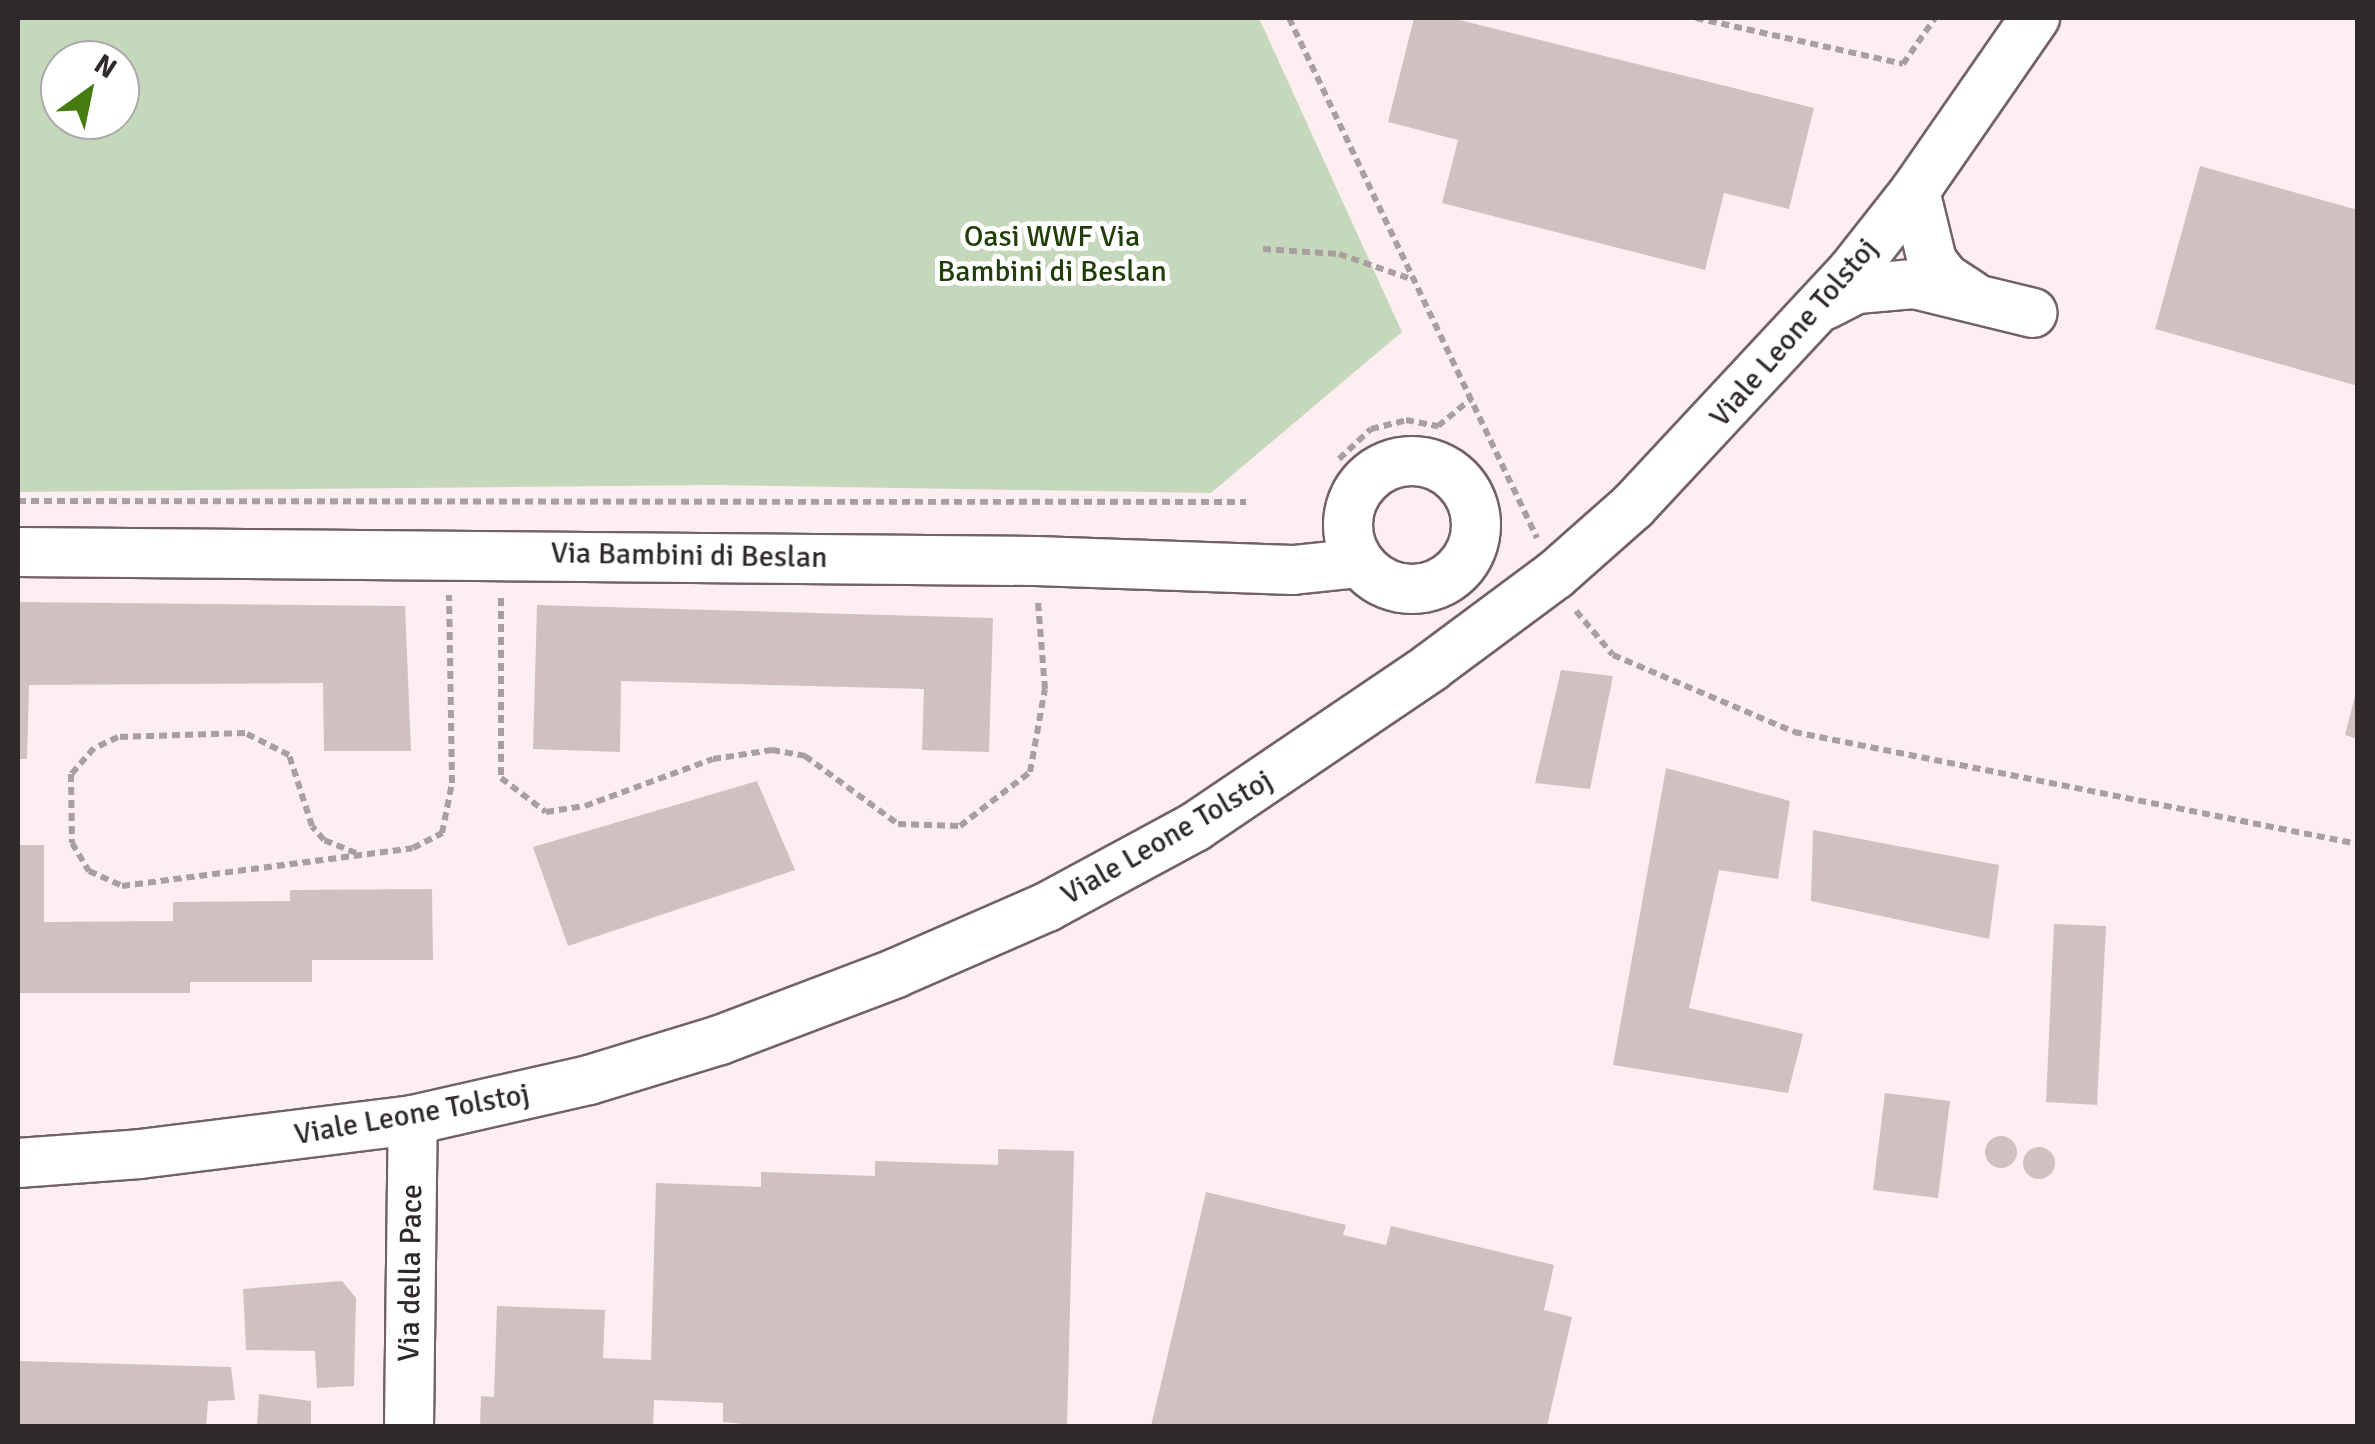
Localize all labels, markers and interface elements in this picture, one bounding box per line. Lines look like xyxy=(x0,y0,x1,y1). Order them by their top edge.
north arrow xyxy=(40,40,140,140)
text: N xyxy=(88,47,123,86)
park label: Oasi WWF Via Bambini di Beslan xyxy=(937,219,1167,290)
street label: Viale Leone Tolstoj xyxy=(1702,231,1886,435)
street label: Via Bambini di Beslan xyxy=(550,536,828,576)
street label: Viale Leone Tolstoj xyxy=(1055,763,1279,913)
street label: Viale Leone Tolstoj xyxy=(292,1077,532,1153)
street label: Via della Pace xyxy=(391,1184,431,1362)

